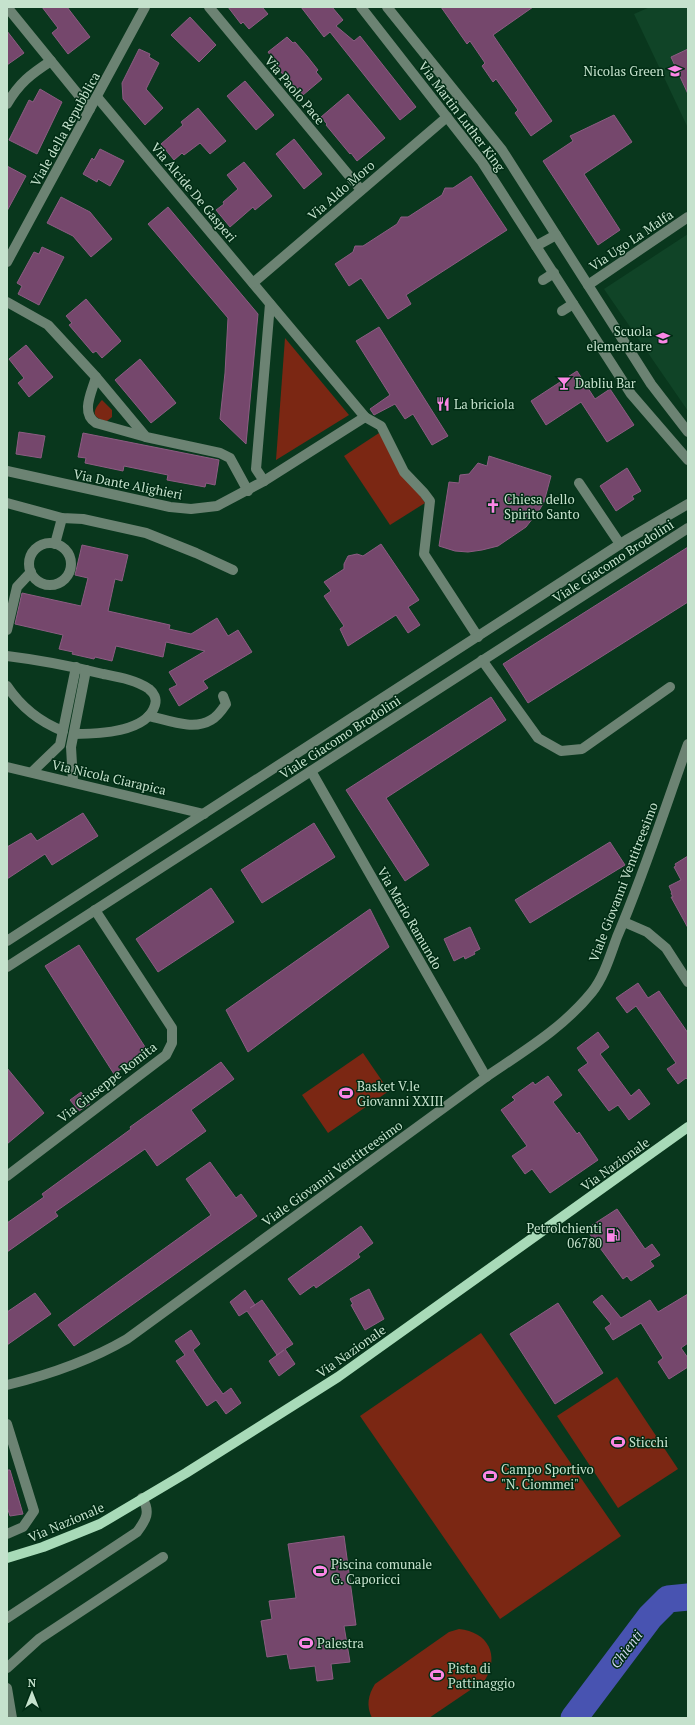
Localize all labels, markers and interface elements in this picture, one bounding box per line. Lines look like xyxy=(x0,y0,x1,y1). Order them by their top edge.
street label: Via Paolo Pace xyxy=(261,52,329,128)
street label: Via Martin Luther King xyxy=(415,57,509,175)
place label: Nicolas Green xyxy=(584,62,664,80)
school or university icon: Nicolas Green xyxy=(667,63,683,79)
street label: Viale della Repubblica xyxy=(26,68,104,189)
street label: Via Alcide De Gasperi xyxy=(147,138,241,246)
street label: Via Aldo Moro xyxy=(304,156,378,224)
street label: Via Ugo La Malfa xyxy=(585,205,677,275)
place label: Scuola elementare xyxy=(587,322,652,355)
school or university icon: Scuola elementare xyxy=(655,330,671,346)
place label: Dabliu Bar xyxy=(575,374,636,392)
bar icon: Dabliu Bar xyxy=(556,375,572,391)
place label: La briciola xyxy=(454,395,515,413)
restaurant icon: La briciola xyxy=(435,396,451,412)
street label: Via Dante Alighieri xyxy=(72,465,184,503)
place label: Chiesa dello Spirito Santo xyxy=(504,490,580,523)
church icon: Chiesa dello Spirito Santo xyxy=(485,498,501,514)
street label: Viale Giacomo Brodolini xyxy=(549,515,677,607)
street label: Viale Giacomo Brodolini xyxy=(276,691,404,783)
street label: Via Nicola Ciarapica xyxy=(50,755,168,799)
street label: Viale Giovanni Ventitreesimo xyxy=(584,800,662,964)
street label: Via Mario Ramundo xyxy=(373,864,447,972)
street label: Via Giuseppe Romita xyxy=(54,1037,161,1126)
place label: Basket V.le Giovanni XXIII xyxy=(357,1077,444,1110)
sports icon: Basket V.le Giovanni XXIII xyxy=(338,1085,354,1101)
street label: Viale Giovanni Ventitreesimo xyxy=(258,1116,406,1230)
street label: Via Nazionale xyxy=(577,1133,653,1195)
place label: Petrolchienti 06780 xyxy=(527,1219,602,1252)
fuel station icon: Petrolchienti 06780 xyxy=(605,1227,621,1243)
street label: Via Nazionale xyxy=(313,1320,389,1382)
place label: Sticchi xyxy=(629,1433,668,1451)
sports icon: Sticchi xyxy=(610,1434,626,1450)
place label: Campo Sportivo "N. Ciommei" xyxy=(501,1460,594,1493)
sports icon: Campo Sportivo "N. Ciommei" xyxy=(482,1468,498,1484)
street label: Via Nazionale xyxy=(25,1498,107,1546)
place label: Piscina comunale G. Caporicci xyxy=(331,1555,432,1588)
sports icon: Piscina comunale G. Caporicci xyxy=(312,1563,328,1579)
water label: Chienti xyxy=(605,1626,647,1672)
place label: Palestra xyxy=(317,1634,364,1652)
sports icon: Palestra xyxy=(298,1635,314,1651)
place label: Pista di Pattinaggio xyxy=(448,1659,515,1692)
sports icon: Pista di Pattinaggio xyxy=(429,1667,445,1683)
north arrow xyxy=(12,1673,52,1713)
text: N xyxy=(28,1676,37,1690)

